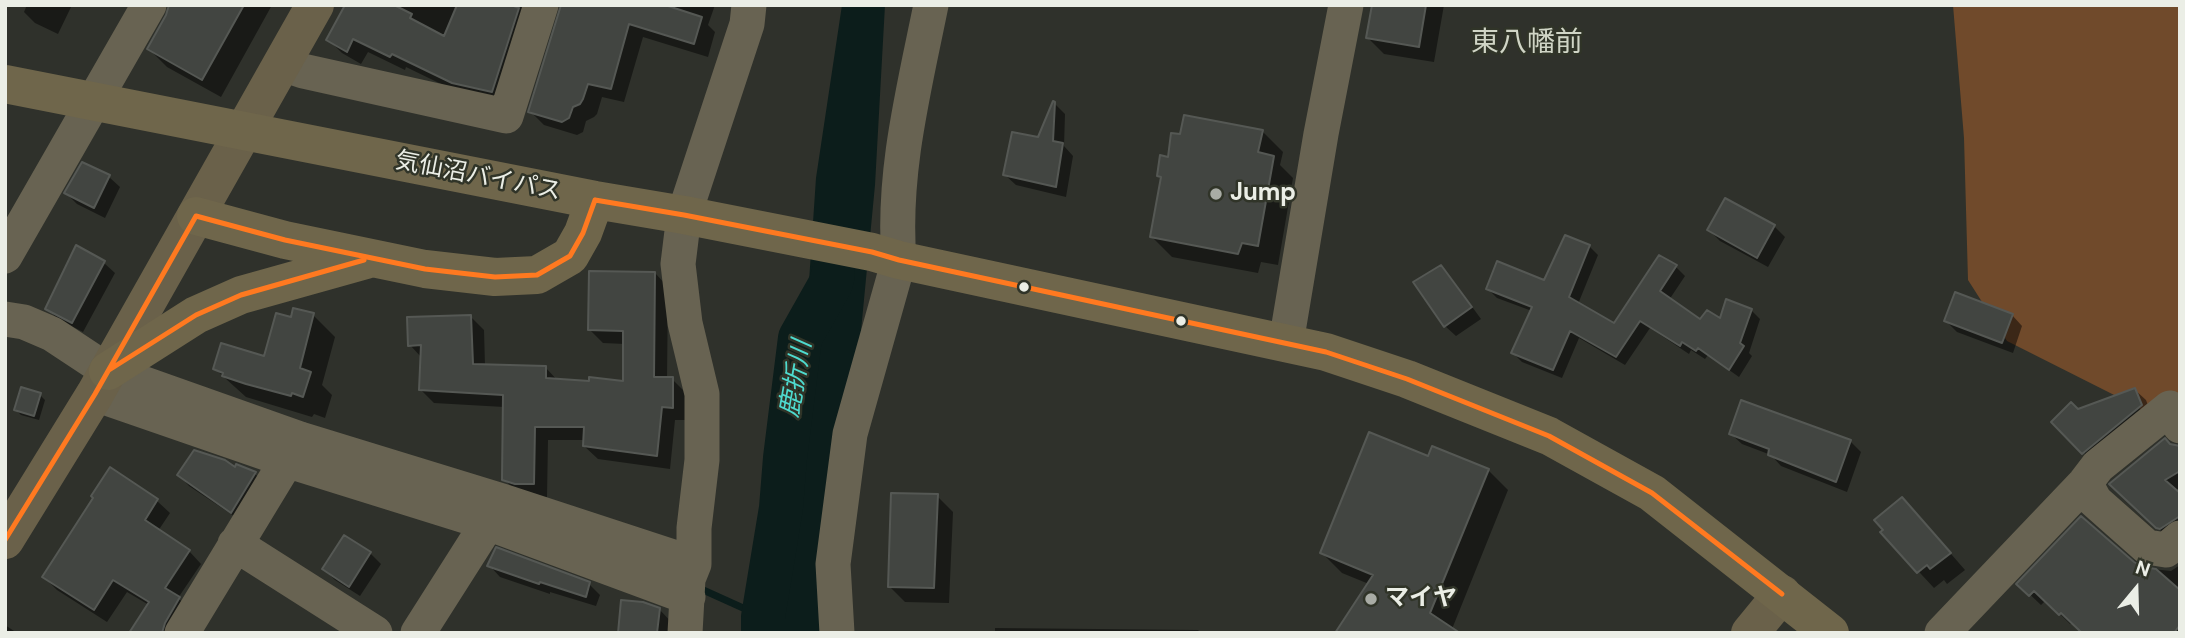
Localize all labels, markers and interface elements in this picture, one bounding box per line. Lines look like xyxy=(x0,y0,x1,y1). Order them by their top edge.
district label: 東八幡前 xyxy=(1471,27,1583,61)
street label: 気仙沼バイパス xyxy=(393,147,563,207)
place label: Jump xyxy=(1230,180,1296,208)
marker: Jump xyxy=(1208,186,1224,202)
unlabelled marker xyxy=(1017,280,1031,294)
unlabelled marker xyxy=(1174,314,1188,328)
water label: 鹿折川 xyxy=(775,338,819,420)
north arrow xyxy=(2101,554,2171,624)
text: N xyxy=(2132,555,2154,583)
place label: マイヤ xyxy=(1385,585,1457,613)
marker: マイヤ xyxy=(1363,591,1379,607)

